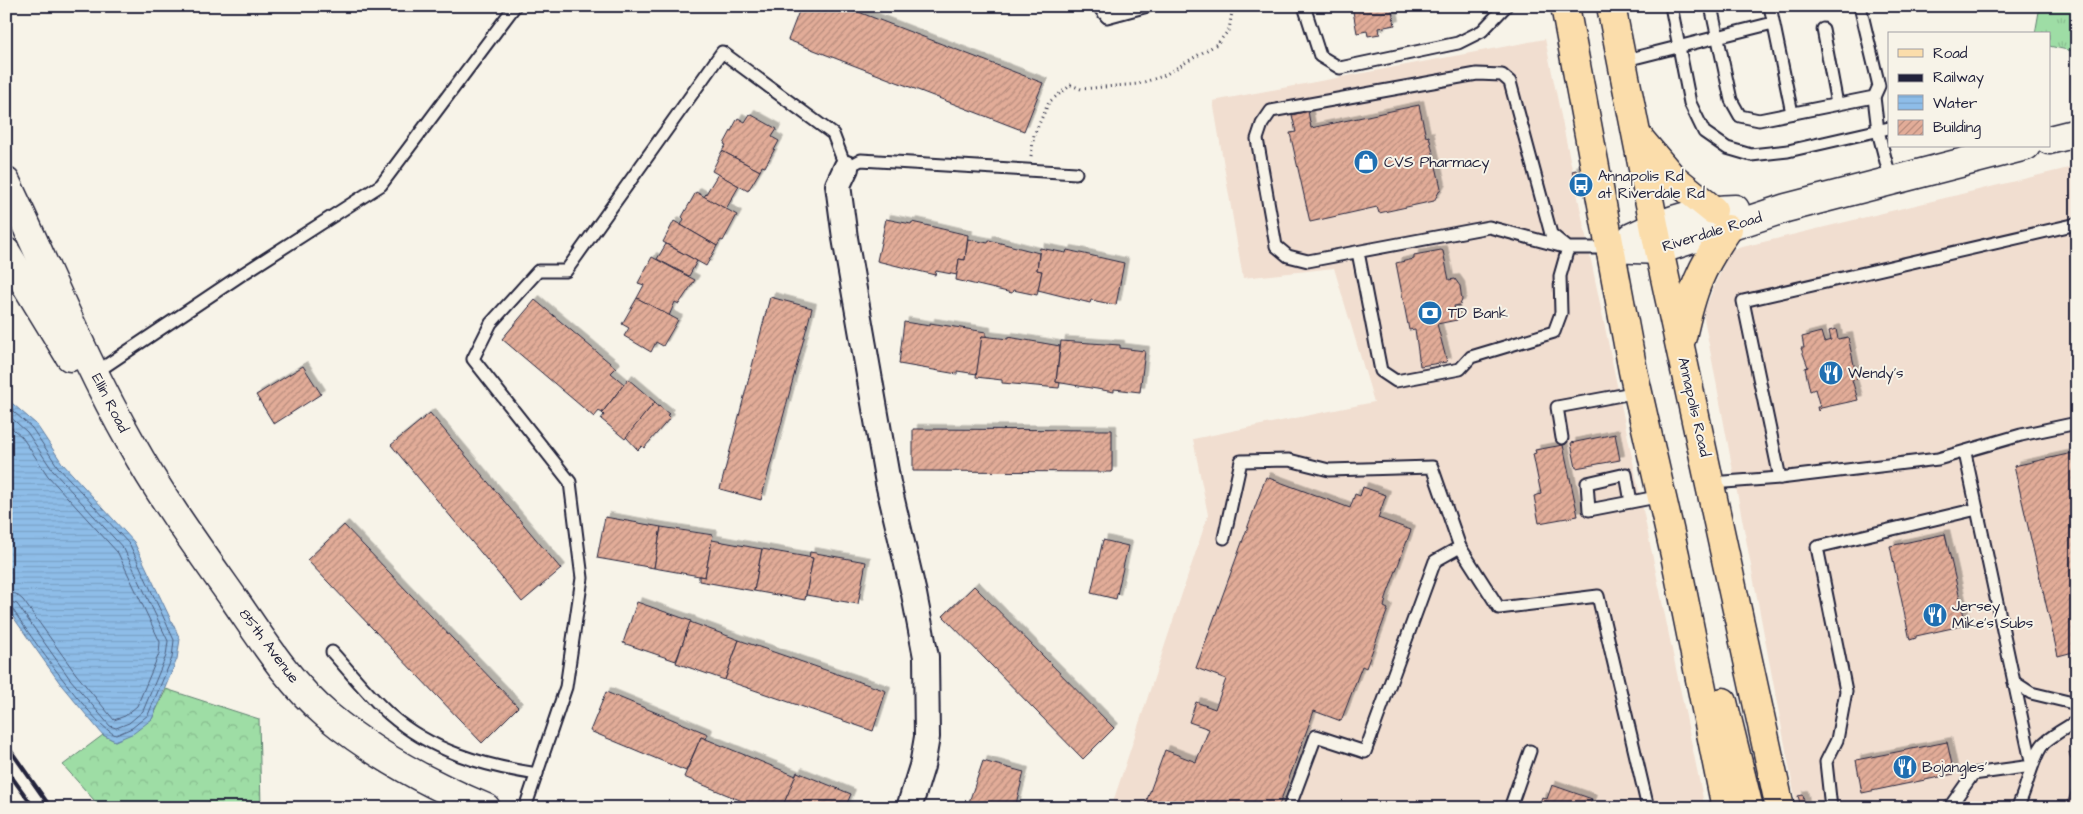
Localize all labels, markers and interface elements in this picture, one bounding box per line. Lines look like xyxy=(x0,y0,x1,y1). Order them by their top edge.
legend xyxy=(1888,32,2050,148)
text: Road xyxy=(1933,43,1968,64)
text: Railway xyxy=(1933,67,1984,89)
text: Water xyxy=(1933,93,1977,114)
text: Building xyxy=(1933,117,1981,139)
shop icon: CVS Pharmacy xyxy=(1353,149,1379,175)
place label: CVS Pharmacy xyxy=(1384,152,1490,174)
place label: Annapolis Rd at Riverdale Rd xyxy=(1598,166,1705,204)
bus stop icon: Annapolis Rd at Riverdale Rd xyxy=(1568,172,1594,198)
street label: Riverdale Road xyxy=(1659,207,1765,257)
bank icon: TD Bank xyxy=(1417,300,1443,326)
place label: TD Bank xyxy=(1448,303,1508,324)
street label: Annapolis Road xyxy=(1672,355,1716,459)
restaurant icon: Wendy's xyxy=(1818,360,1844,386)
place label: Wendy's xyxy=(1848,363,1904,385)
street label: Ellin Road xyxy=(86,370,134,436)
place label: Jersey Mike's Subs xyxy=(1952,596,2034,634)
restaurant icon: Jersey Mike's Subs xyxy=(1922,602,1948,628)
street label: 85th Avenue xyxy=(234,604,304,688)
restaurant icon: Bojangles' xyxy=(1892,754,1918,780)
place label: Bojangles' xyxy=(1922,757,1987,779)

